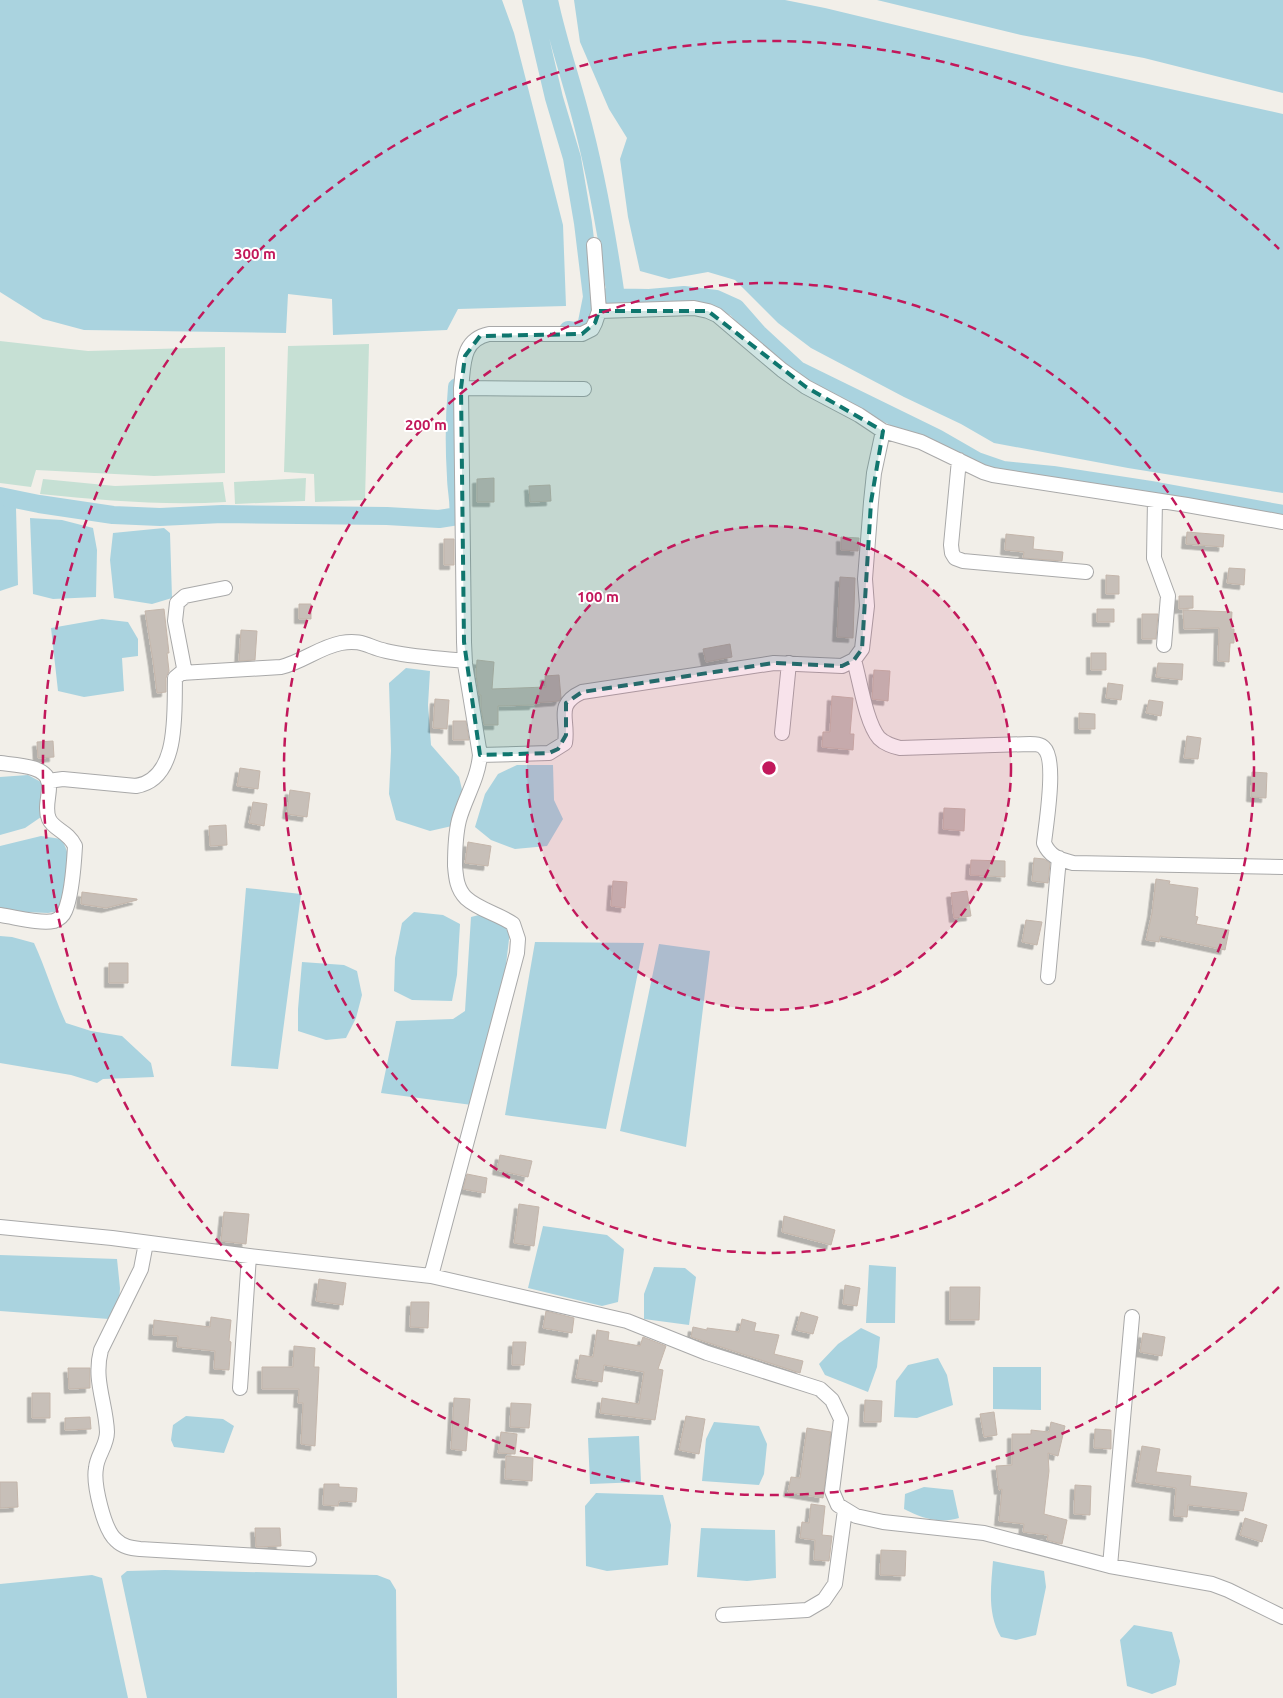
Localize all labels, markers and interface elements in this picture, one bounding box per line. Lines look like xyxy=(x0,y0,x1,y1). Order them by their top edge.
text: 300 m xyxy=(234,245,276,262)
text: 200 m xyxy=(405,416,447,433)
text: 100 m xyxy=(577,588,619,605)
centre of rings xyxy=(760,759,778,777)

